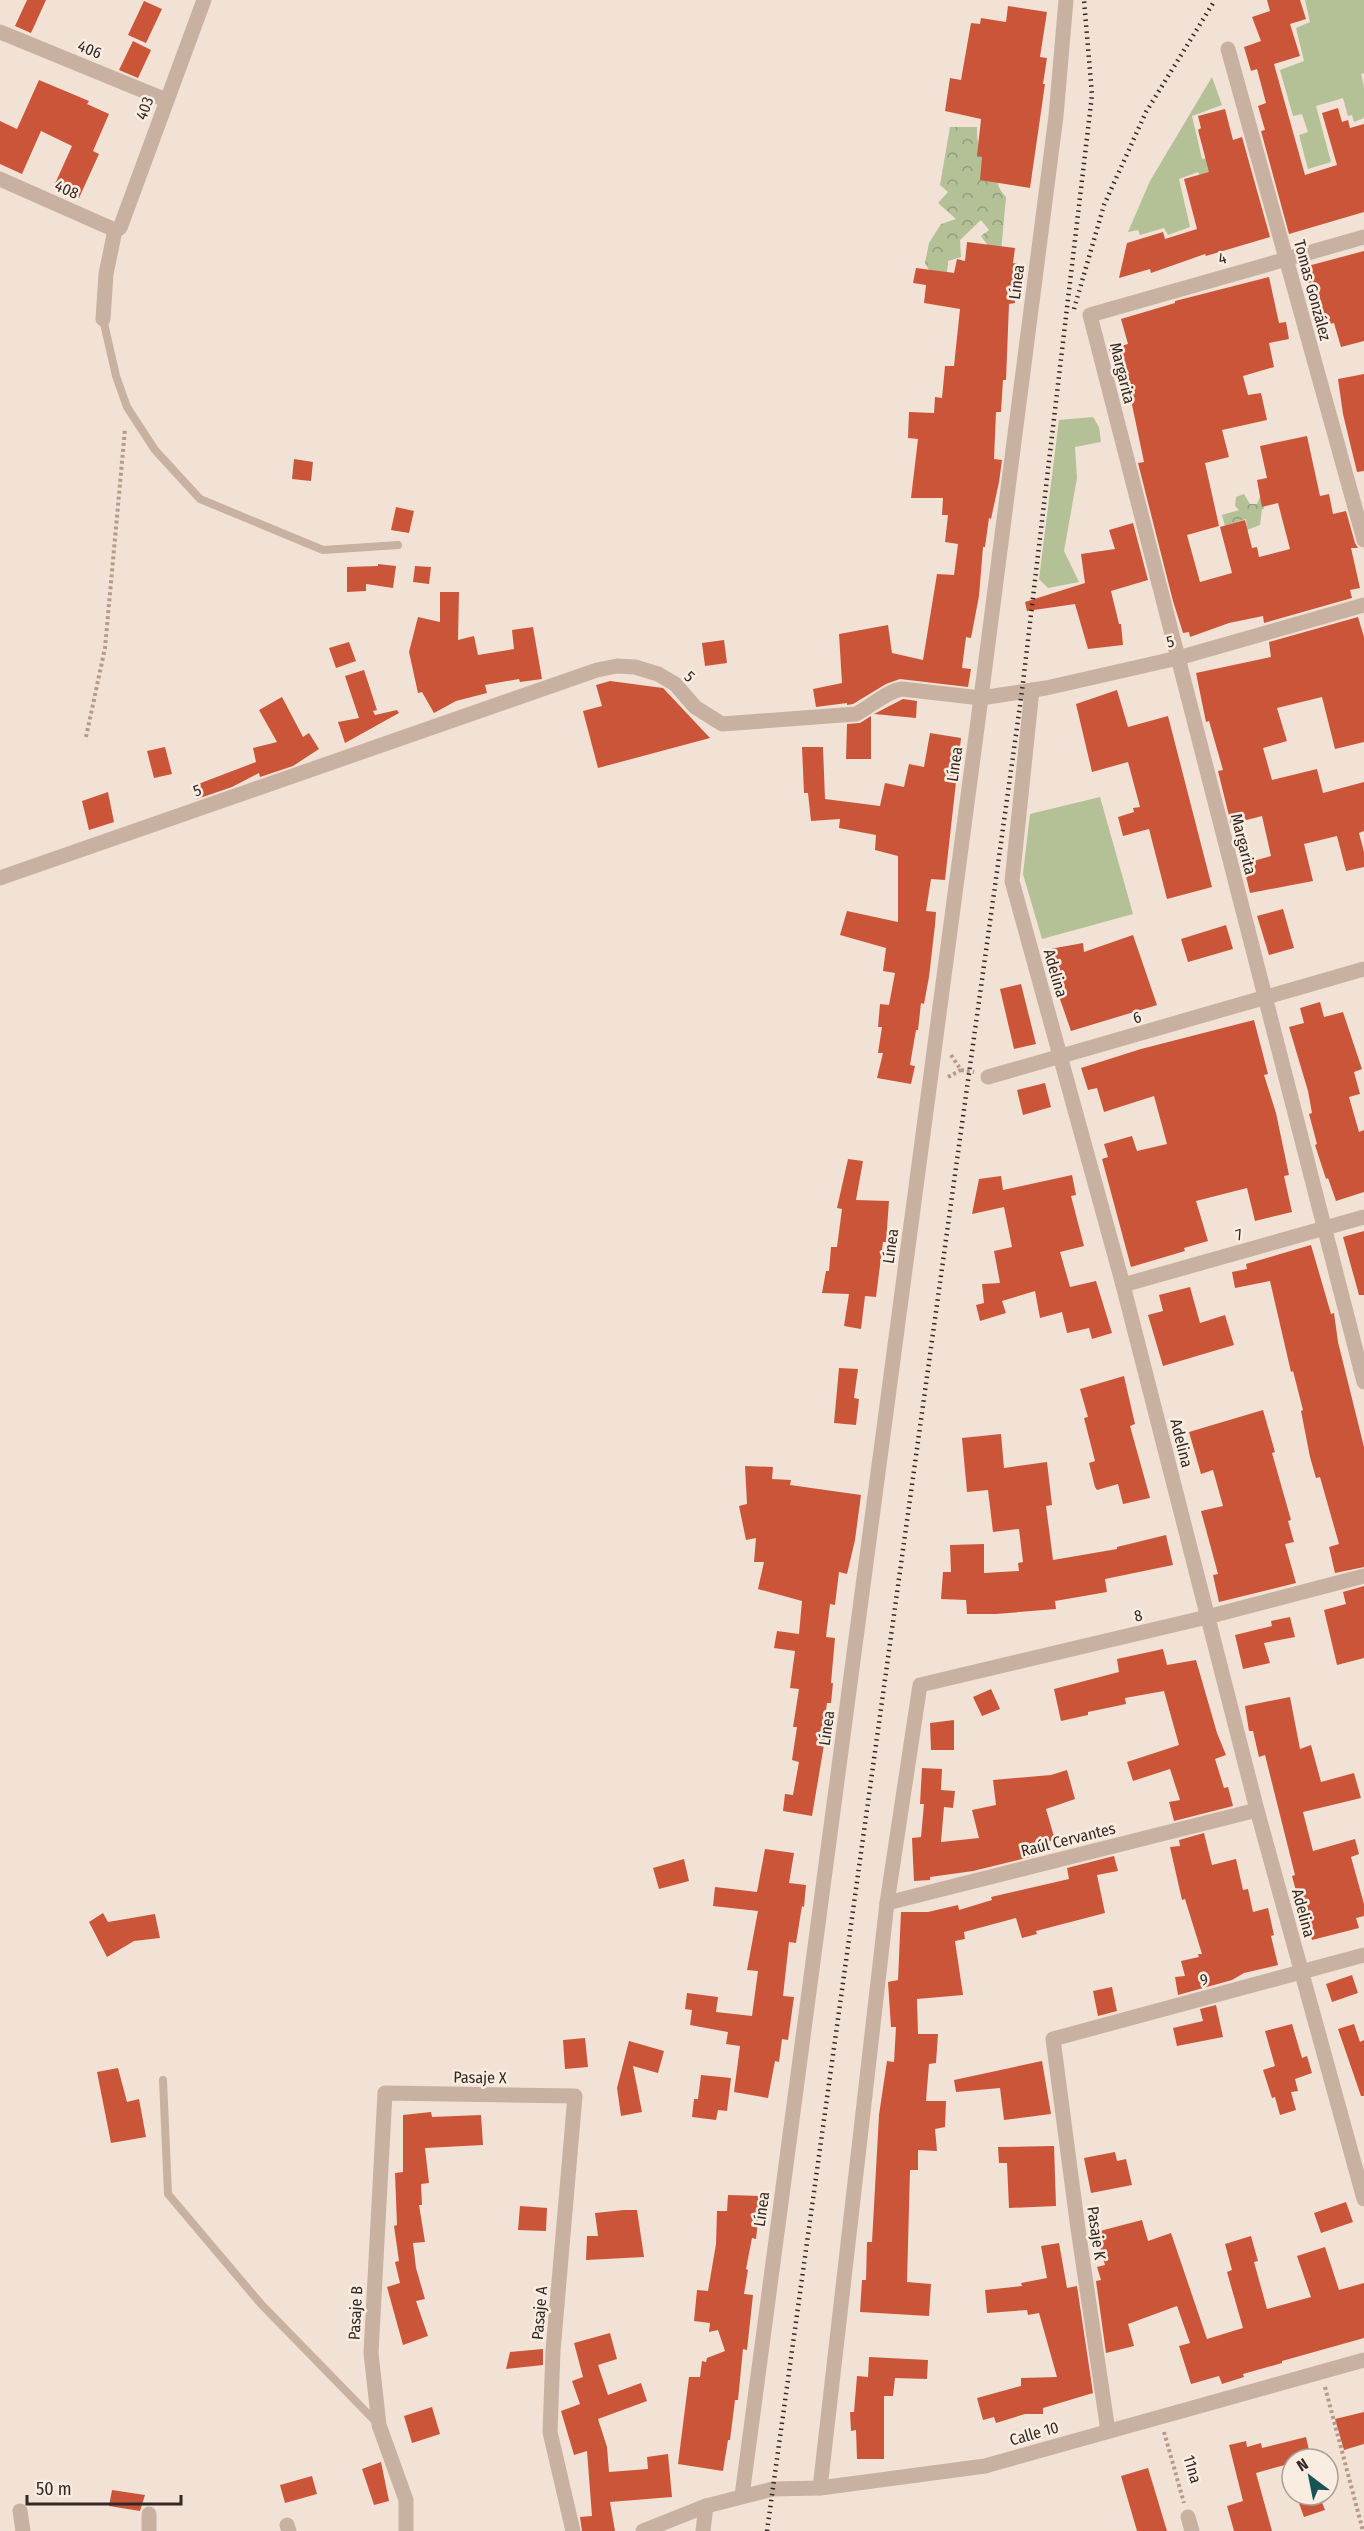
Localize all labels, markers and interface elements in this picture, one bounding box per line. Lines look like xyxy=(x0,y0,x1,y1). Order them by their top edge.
street label: 406 xyxy=(75,36,105,63)
street label: 403 xyxy=(132,94,157,122)
street label: 408 xyxy=(52,176,82,203)
street label: Tomas González xyxy=(1290,238,1335,343)
street label: 4 xyxy=(1216,248,1229,269)
street label: Línea xyxy=(1005,263,1028,301)
street label: Margarita xyxy=(1106,341,1139,406)
street label: 5 xyxy=(1164,631,1176,652)
street label: 5 xyxy=(680,667,699,686)
street label: Línea xyxy=(943,745,966,783)
street label: 5 xyxy=(191,780,204,801)
street label: Margarita xyxy=(1227,812,1260,877)
street label: Adelina xyxy=(1040,947,1072,1000)
street label: 6 xyxy=(1131,1007,1144,1028)
street label: 7 xyxy=(1233,1224,1245,1245)
street label: Línea xyxy=(879,1227,902,1265)
street label: Adelina xyxy=(1166,1417,1197,1470)
street label: 8 xyxy=(1132,1605,1144,1626)
street label: Línea xyxy=(815,1709,838,1747)
street label: Raúl Cervantes xyxy=(1019,1819,1118,1860)
street label: Adelina xyxy=(1288,1887,1319,1940)
street label: 9 xyxy=(1198,1969,1211,1990)
street label: Pasaje X xyxy=(453,2068,507,2087)
street label: Línea xyxy=(750,2190,773,2228)
street label: Pasaje K xyxy=(1083,2205,1110,2262)
street label: Pasaje B xyxy=(345,2285,366,2341)
street label: Pasaje A xyxy=(528,2285,551,2341)
street label: Calle 10 xyxy=(1007,2417,1061,2450)
north arrow xyxy=(1280,2447,1340,2507)
street label: 11na xyxy=(1179,2453,1206,2486)
text: N xyxy=(1293,2454,1311,2475)
scale bar xyxy=(27,2468,182,2506)
text: 50 m xyxy=(36,2478,72,2500)

